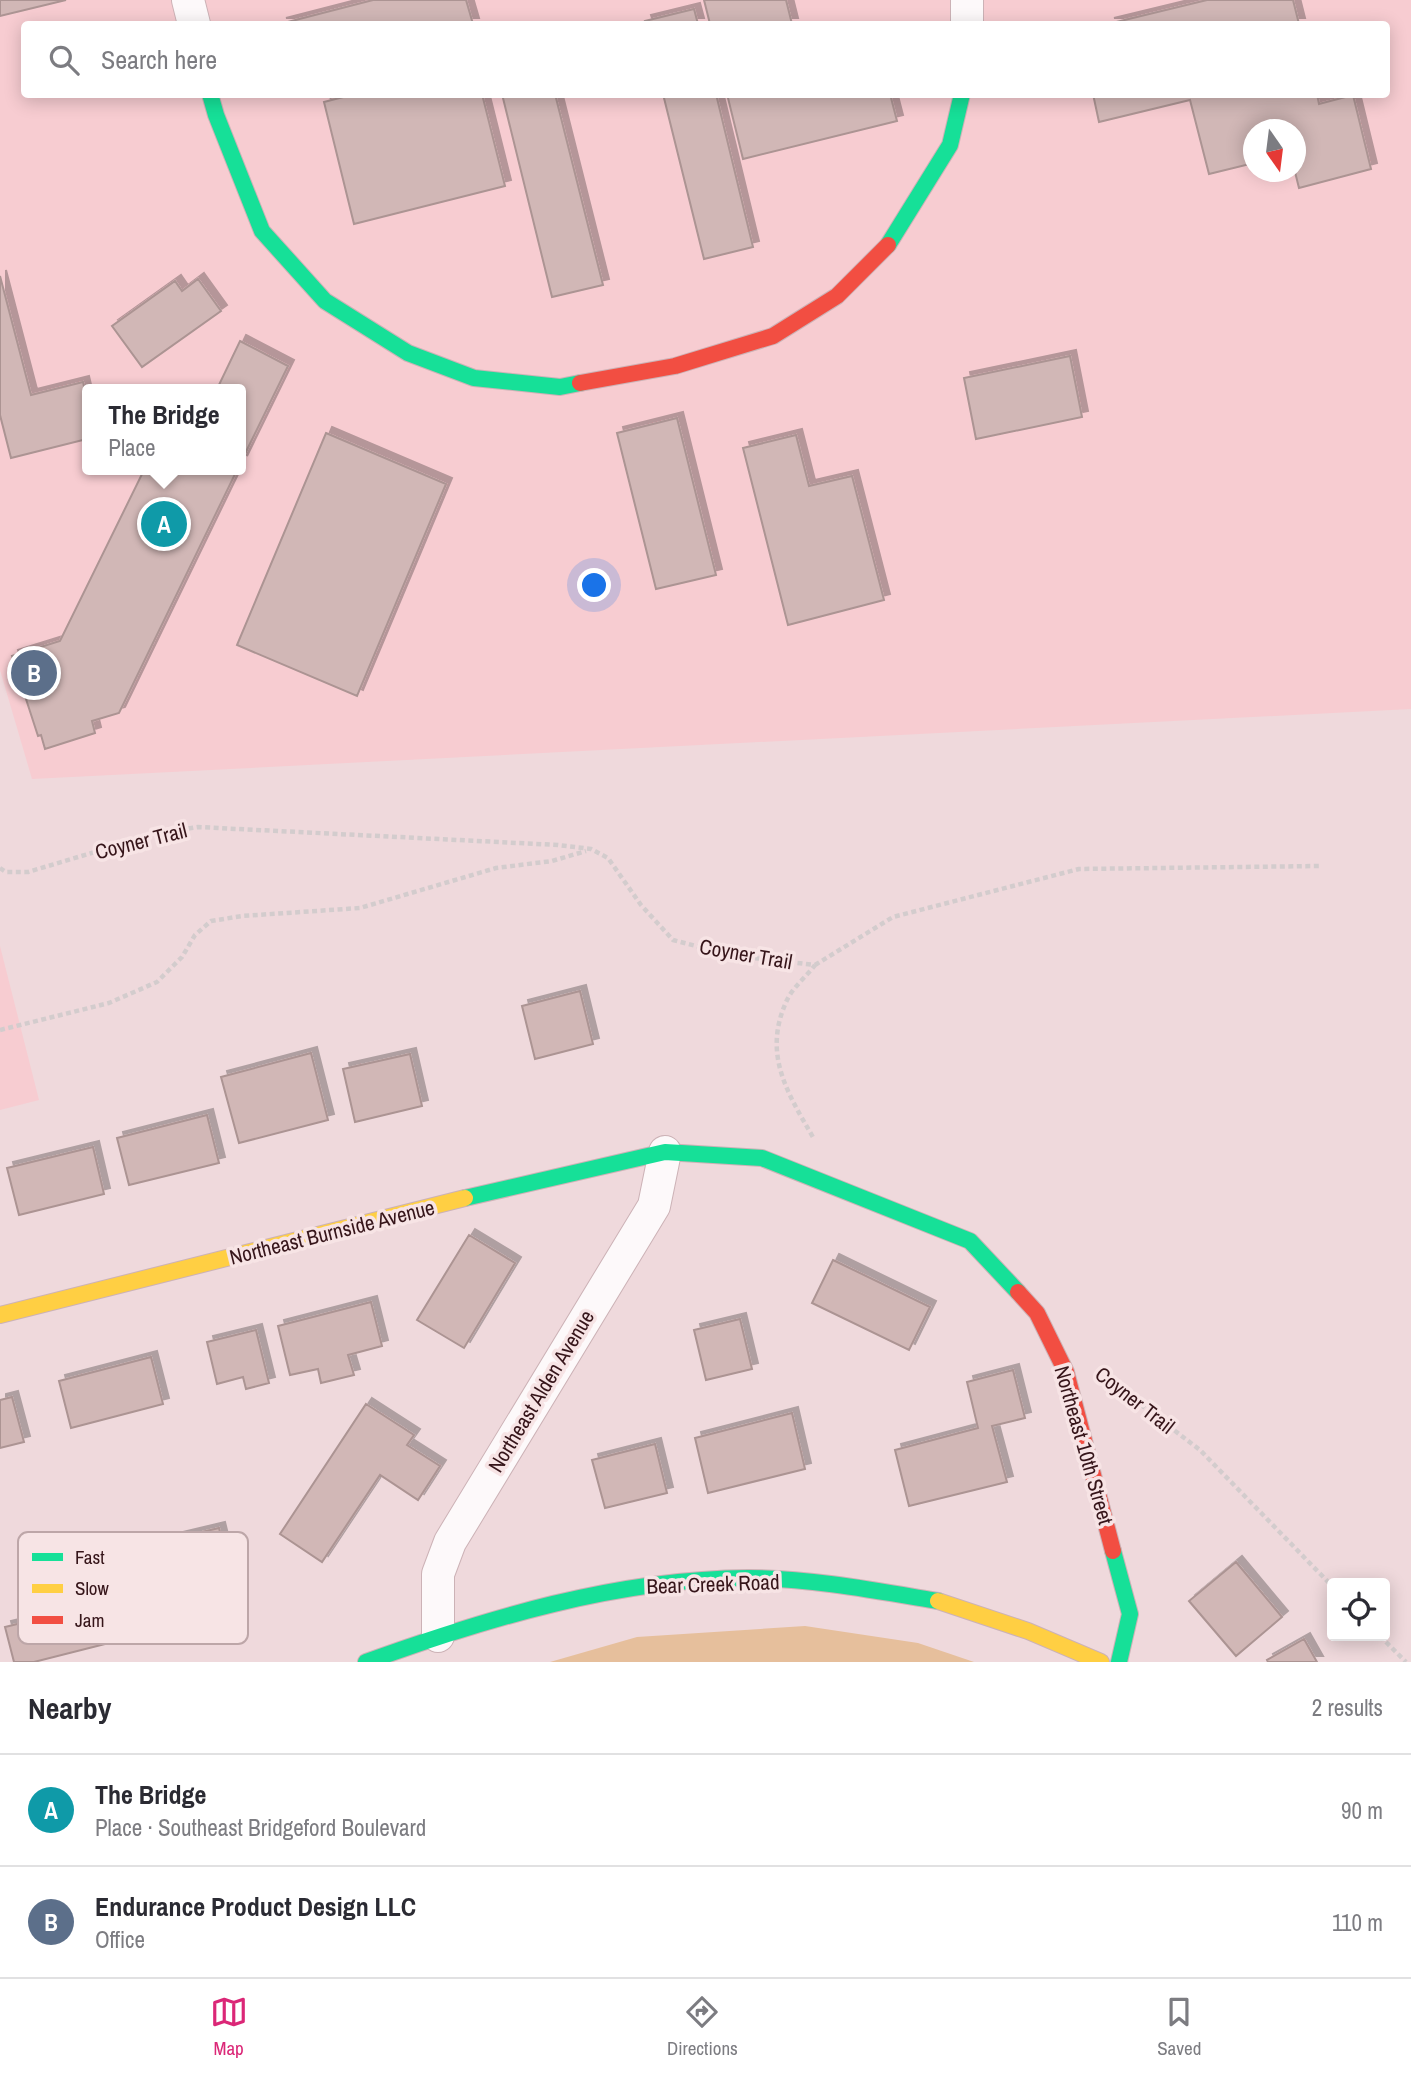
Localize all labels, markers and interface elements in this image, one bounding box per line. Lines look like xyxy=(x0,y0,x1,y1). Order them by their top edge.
search box xyxy=(21,21,1390,98)
icon: search xyxy=(45,41,83,79)
text: Search here xyxy=(101,42,217,77)
north arrow xyxy=(1243,119,1306,182)
popup xyxy=(82,384,246,475)
text: The Bridge xyxy=(108,397,220,432)
text: Place xyxy=(108,432,156,463)
pin: A xyxy=(141,498,187,550)
your location xyxy=(577,568,611,602)
pin: B xyxy=(11,647,57,699)
street label: Coyner Trail xyxy=(92,816,190,866)
street label: Coyner Trail xyxy=(697,932,795,976)
street label: Northeast Burnside Avenue xyxy=(226,1192,438,1272)
street label: Northeast Alden Avenue xyxy=(481,1304,601,1478)
street label: Coyner Trail xyxy=(1089,1360,1181,1440)
street label: Northeast 10th Street xyxy=(1048,1362,1121,1528)
legend xyxy=(18,1532,248,1644)
text: Fast xyxy=(75,1544,105,1570)
street label: Bear Creek Road xyxy=(646,1567,780,1601)
text: Slow xyxy=(75,1575,110,1601)
map controls xyxy=(1327,1578,1390,1641)
button: locate xyxy=(1327,1578,1390,1641)
text: Jam xyxy=(75,1607,104,1633)
text: Nearby xyxy=(28,1688,111,1728)
text: 2 results xyxy=(1312,1692,1383,1723)
text: The Bridge xyxy=(95,1777,206,1812)
text: A xyxy=(44,1795,58,1826)
text: 90 m xyxy=(1341,1795,1383,1826)
text: Place · Southeast Bridgeford Boulevard xyxy=(95,1812,426,1843)
text: Endurance Product Design LLC xyxy=(95,1889,416,1924)
text: B xyxy=(44,1907,58,1938)
text: 110 m xyxy=(1332,1907,1383,1938)
text: Office xyxy=(95,1924,145,1955)
tab: Map xyxy=(210,1993,248,2061)
tab: Directions xyxy=(667,1993,738,2061)
tab: Saved xyxy=(1157,1993,1201,2061)

